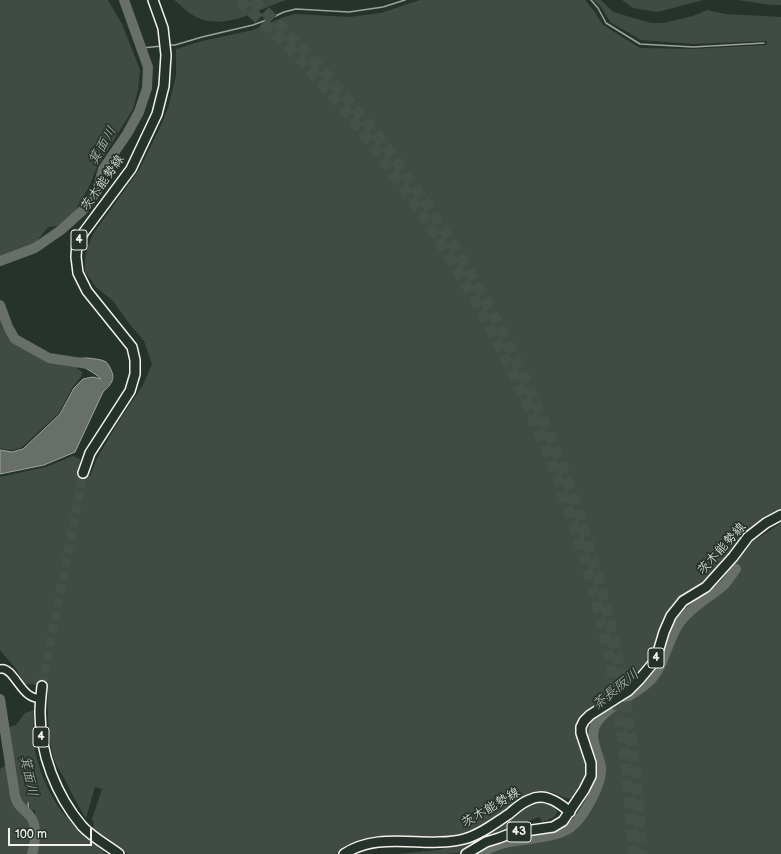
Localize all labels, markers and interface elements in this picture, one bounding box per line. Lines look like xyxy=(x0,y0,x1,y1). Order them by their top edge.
water label: 箕面川 xyxy=(85,124,121,168)
street label: 茨木能勢線 xyxy=(78,152,128,214)
road number: 4 xyxy=(71,230,87,250)
street label: 茨木能勢線 xyxy=(694,520,750,578)
road number: 4 xyxy=(648,648,664,668)
water label: 茶長阪川 xyxy=(589,666,643,714)
road number: 4 xyxy=(33,727,49,747)
water label: 箕面川 xyxy=(15,754,41,798)
street label: 茨木能勢線 xyxy=(459,785,523,831)
scale bar xyxy=(10,820,94,846)
road number: 43 xyxy=(507,822,531,842)
text: 100 m xyxy=(15,827,47,842)

